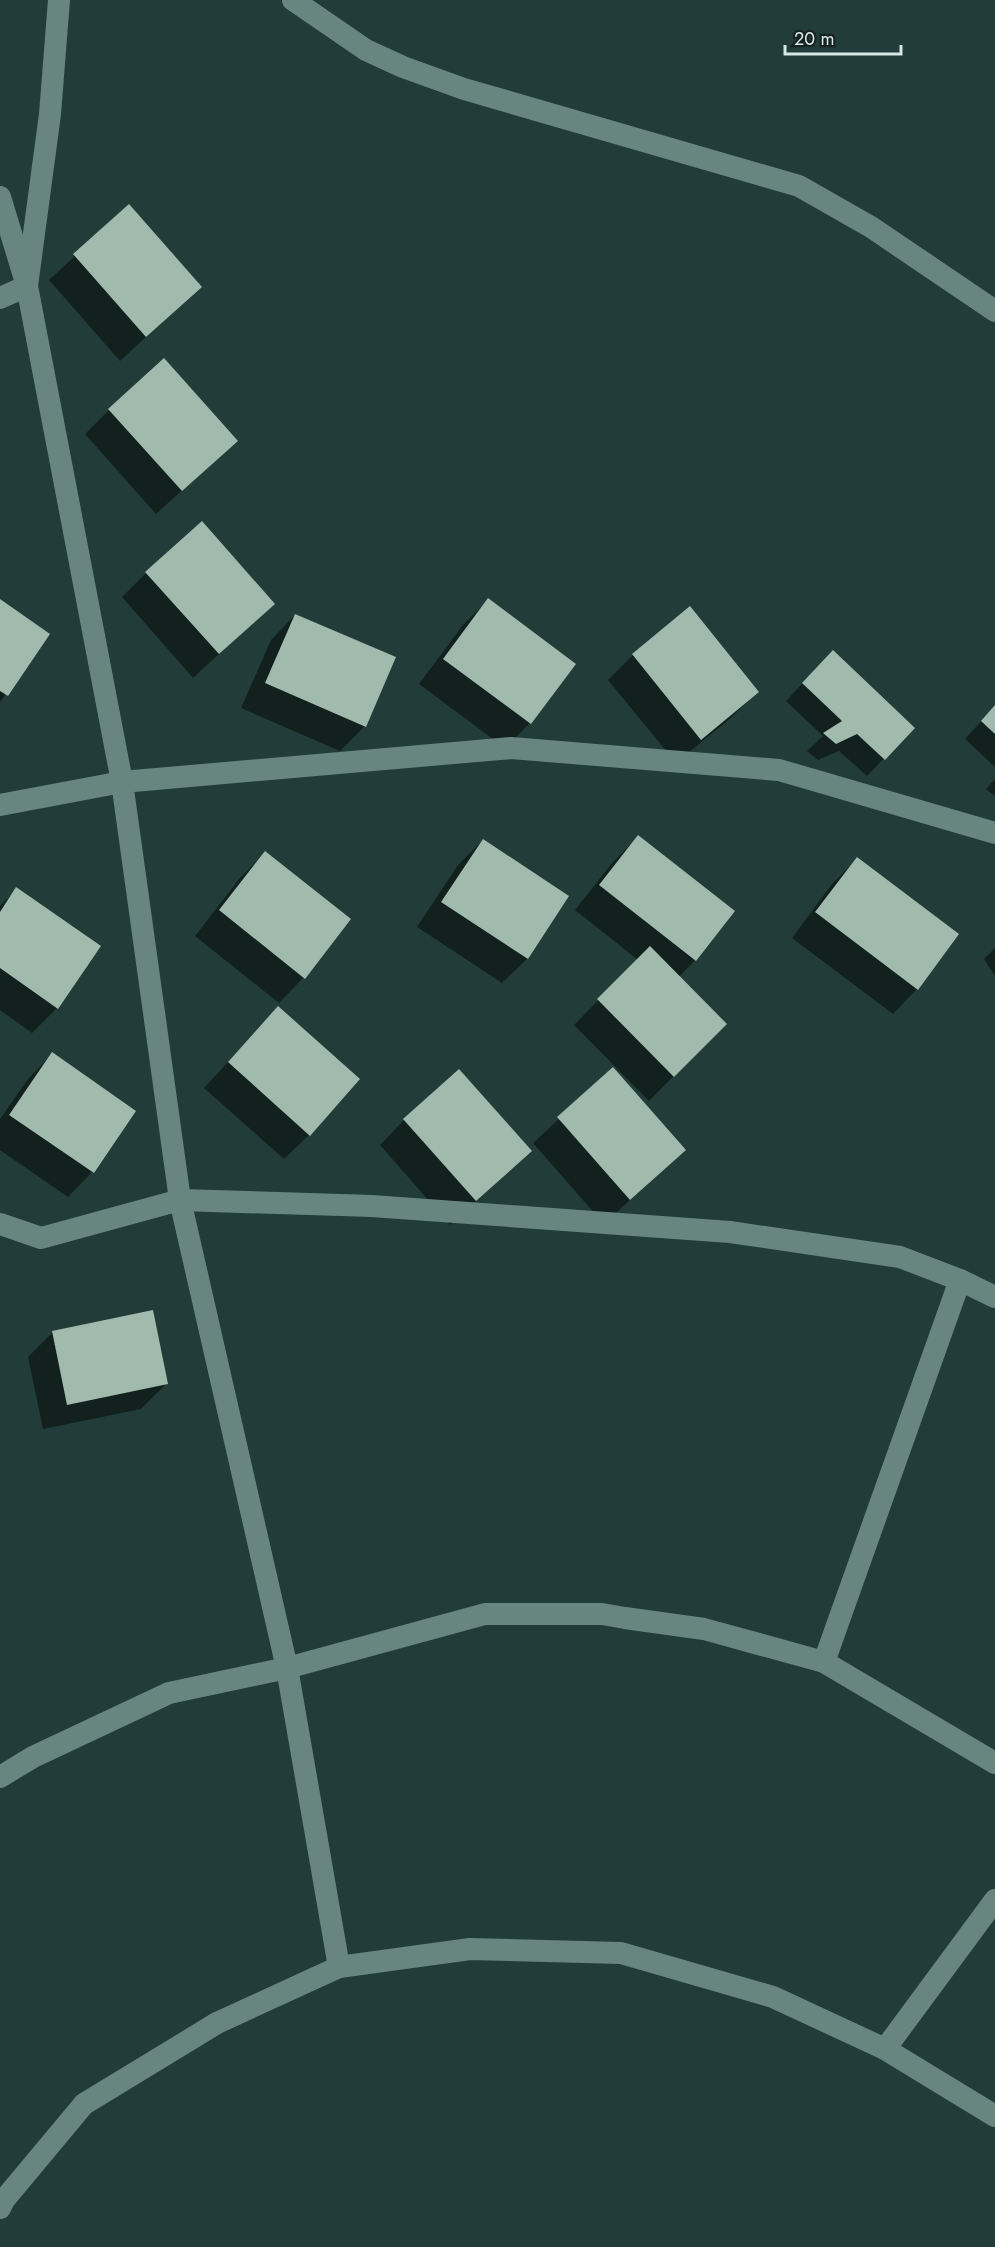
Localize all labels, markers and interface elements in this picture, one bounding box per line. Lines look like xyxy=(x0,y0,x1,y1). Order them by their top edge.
scale bar xyxy=(785,18,900,56)
text: 20 m xyxy=(794,26,834,52)

